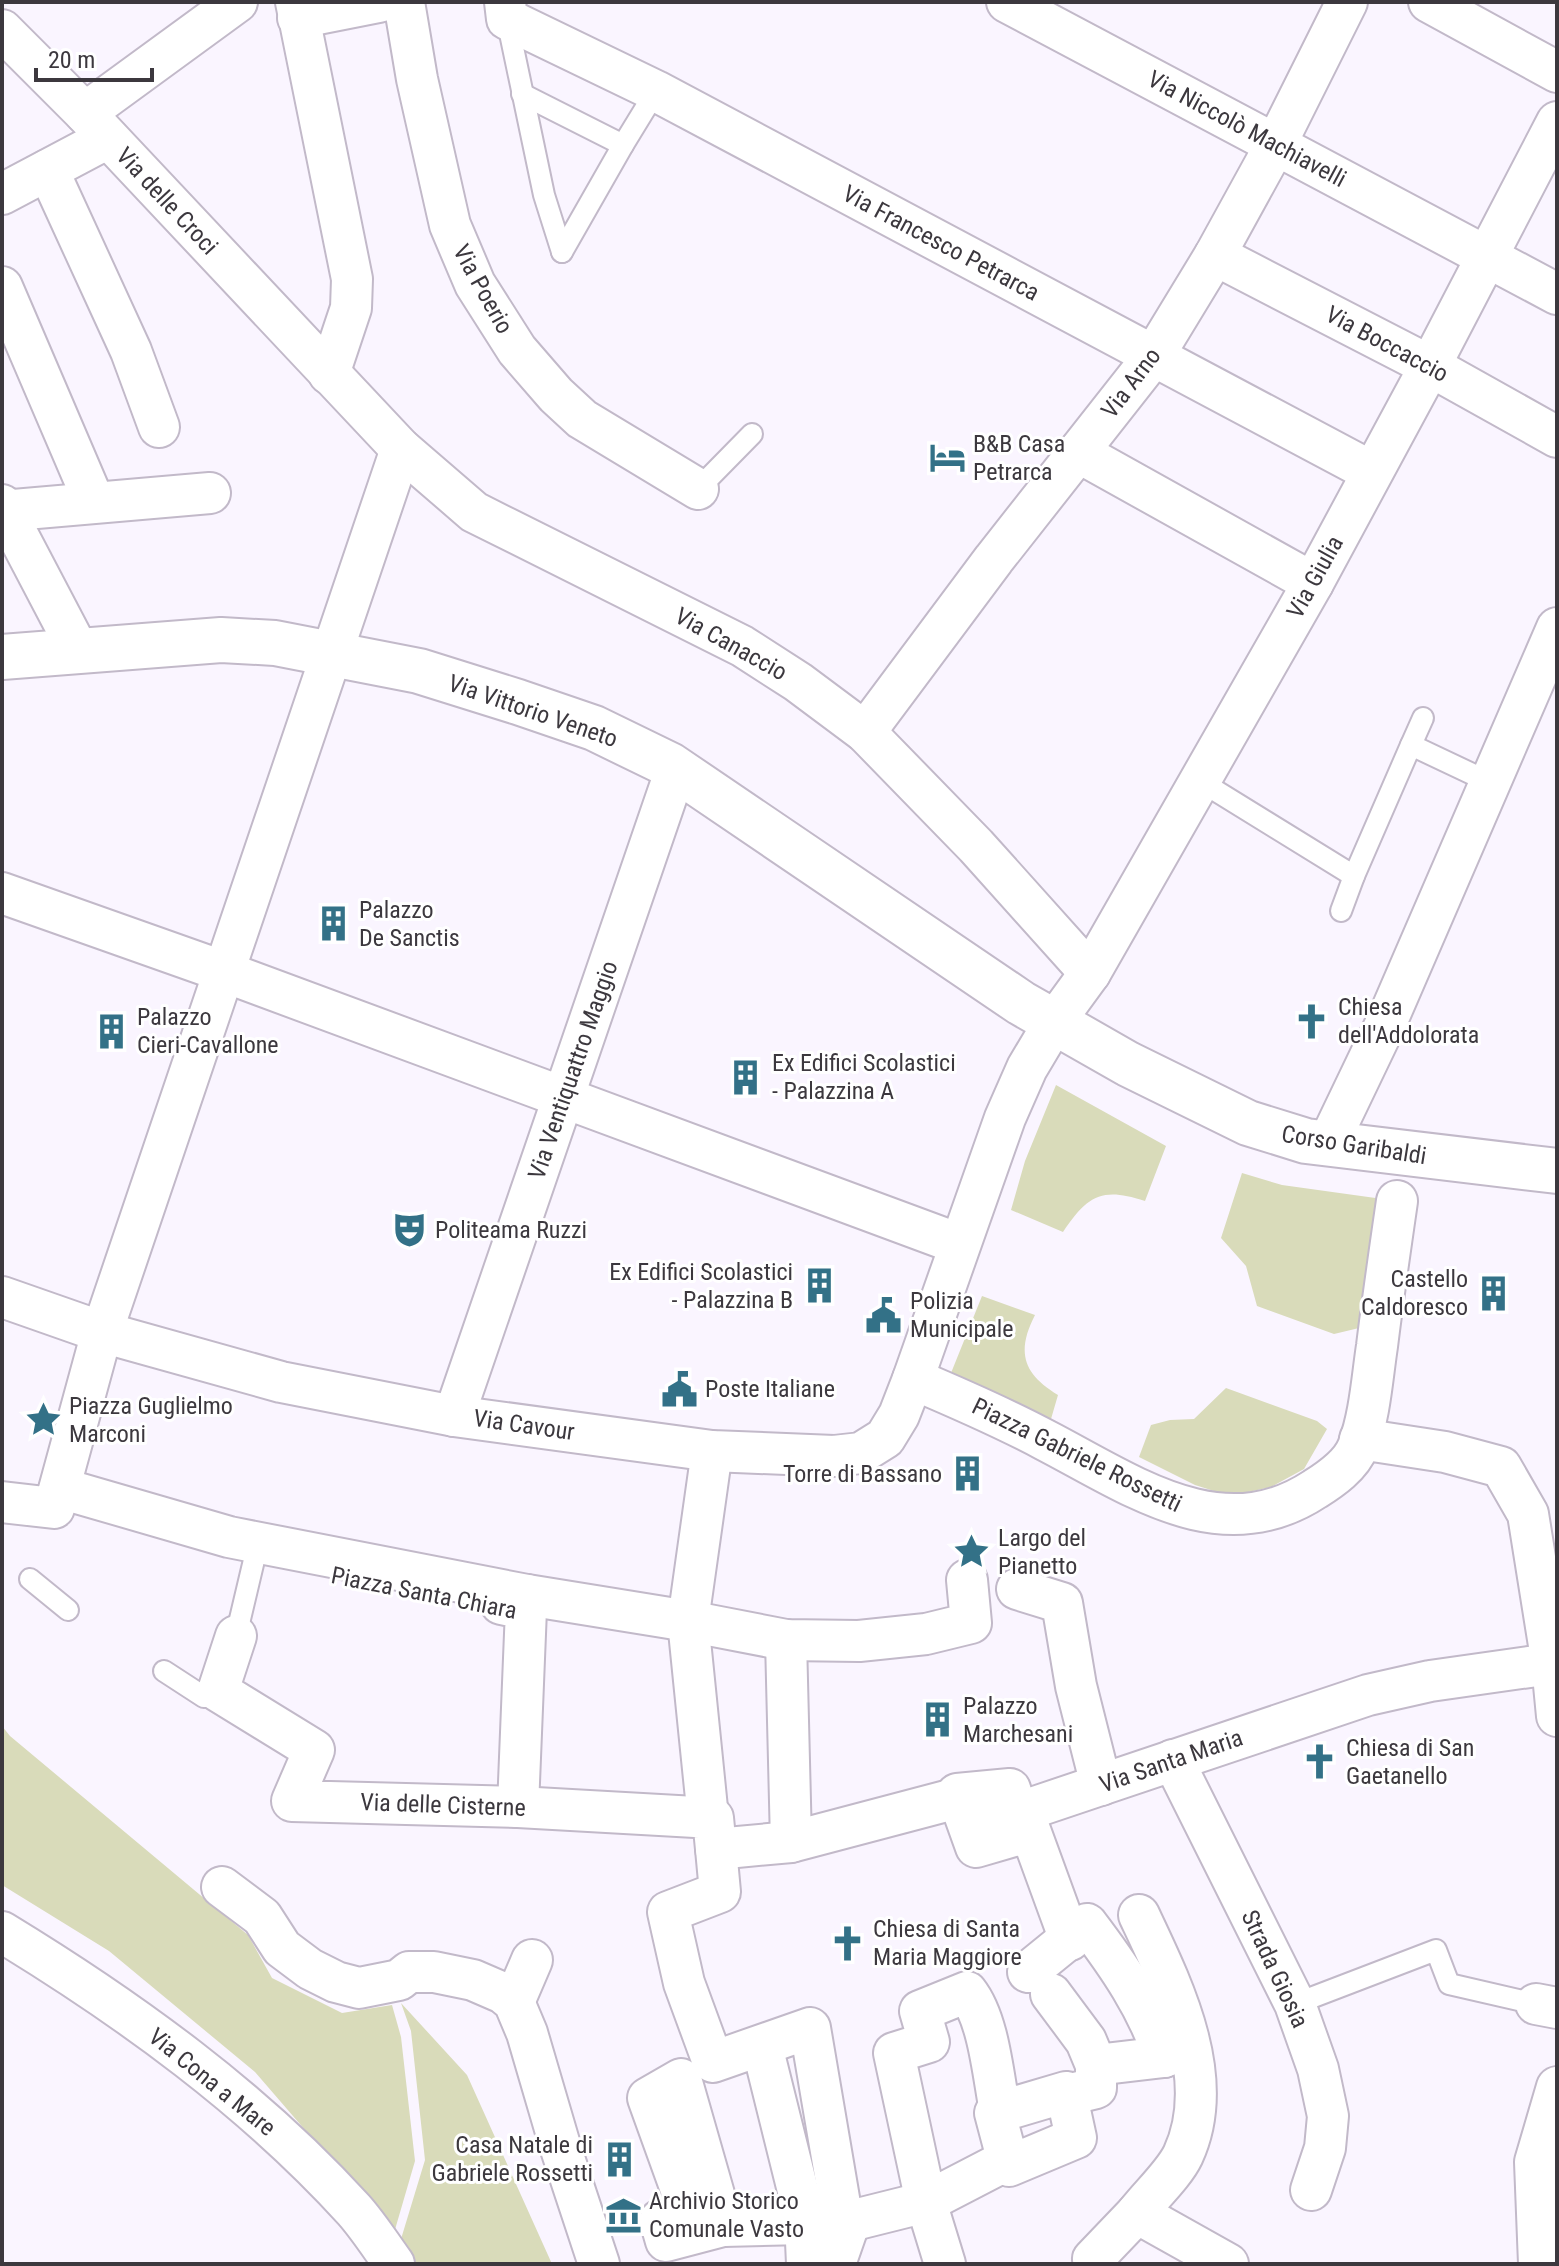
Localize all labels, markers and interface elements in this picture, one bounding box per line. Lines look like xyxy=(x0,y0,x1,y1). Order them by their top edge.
scale bar xyxy=(36,32,152,82)
text: 20 m xyxy=(48,46,95,74)
street label: Via Niccolò Machiavelli xyxy=(1143,65,1351,193)
street label: Via delle Croci xyxy=(110,142,224,260)
street label: Via Francesco Petrarca xyxy=(838,179,1044,307)
street label: Via Poerio xyxy=(447,240,519,338)
street label: Via Boccaccio xyxy=(1321,300,1453,388)
street label: Via Arno xyxy=(1096,342,1166,424)
place label: B&B Casa Petrarca xyxy=(973,430,1065,486)
hotel icon: B&B Casa Petrarca xyxy=(928,439,966,477)
street label: Via Giulia xyxy=(1281,531,1349,623)
street label: Via Canaccio xyxy=(670,602,792,686)
street label: Via Vittorio Veneto xyxy=(445,669,621,753)
place label: Palazzo De Sanctis xyxy=(359,896,460,952)
building icon: Palazzo De Sanctis xyxy=(314,905,352,943)
street label: Via Ventiquattro Maggio xyxy=(522,957,624,1183)
place label: Chiesa dell'Addolorata xyxy=(1338,993,1479,1049)
church icon: Chiesa dell'Addolorata xyxy=(1293,1002,1331,1040)
place label: Palazzo Cieri-Cavallone xyxy=(137,1003,279,1059)
building icon: Palazzo Cieri-Cavallone xyxy=(92,1012,130,1050)
place label: Ex Edifici Scolastici - Palazzina A xyxy=(772,1049,956,1105)
building icon: Ex Edifici Scolastici - Palazzina A xyxy=(727,1058,765,1096)
street label: Corso Garibaldi xyxy=(1280,1120,1428,1170)
theatre icon: Politeama Ruzzi xyxy=(390,1211,428,1249)
place label: Politeama Ruzzi xyxy=(435,1216,587,1244)
place label: Ex Edifici Scolastici - Palazzina B xyxy=(609,1258,793,1314)
place label: Castello Caldoresco xyxy=(1361,1265,1468,1321)
building icon: Ex Edifici Scolastici - Palazzina B xyxy=(800,1267,838,1305)
building icon: Castello Caldoresco xyxy=(1475,1274,1513,1312)
place label: Polizia Municipale xyxy=(910,1287,1014,1343)
public building icon: Polizia Municipale xyxy=(865,1296,903,1334)
public building icon: Poste Italiane xyxy=(660,1370,698,1408)
place label: Poste Italiane xyxy=(705,1375,835,1403)
place label: Piazza Guglielmo Marconi xyxy=(69,1392,233,1448)
street label: Piazza Gabriele Rossetti xyxy=(968,1392,1186,1518)
place icon: Piazza Guglielmo Marconi xyxy=(24,1401,62,1439)
street label: Via Cavour xyxy=(472,1404,576,1446)
building icon: Torre di Bassano xyxy=(949,1455,987,1493)
place label: Torre di Bassano xyxy=(783,1460,942,1488)
place label: Largo del Pianetto xyxy=(998,1524,1086,1580)
place icon: Largo del Pianetto xyxy=(953,1533,991,1571)
street label: Piazza Santa Chiara xyxy=(329,1561,519,1625)
place label: Palazzo Marchesani xyxy=(963,1692,1073,1748)
building icon: Palazzo Marchesani xyxy=(918,1701,956,1739)
street label: Via Santa Maria xyxy=(1096,1723,1246,1799)
place label: Chiesa di San Gaetanello xyxy=(1346,1734,1474,1790)
church icon: Chiesa di San Gaetanello xyxy=(1301,1743,1339,1781)
street label: Via delle Cisterne xyxy=(360,1788,526,1822)
street label: Strada Giosia xyxy=(1236,1906,1314,2032)
place label: Chiesa di Santa Maria Maggiore xyxy=(873,1915,1022,1971)
church icon: Chiesa di Santa Maria Maggiore xyxy=(828,1924,866,1962)
street label: Via Cona a Mare xyxy=(143,2022,281,2142)
place label: Casa Natale di Gabriele Rossetti xyxy=(432,2131,593,2187)
building icon: Casa Natale di Gabriele Rossetti xyxy=(600,2140,638,2178)
place label: Archivio Storico Comunale Vasto xyxy=(649,2187,804,2243)
museum icon: Archivio Storico Comunale Vasto xyxy=(604,2196,642,2234)

